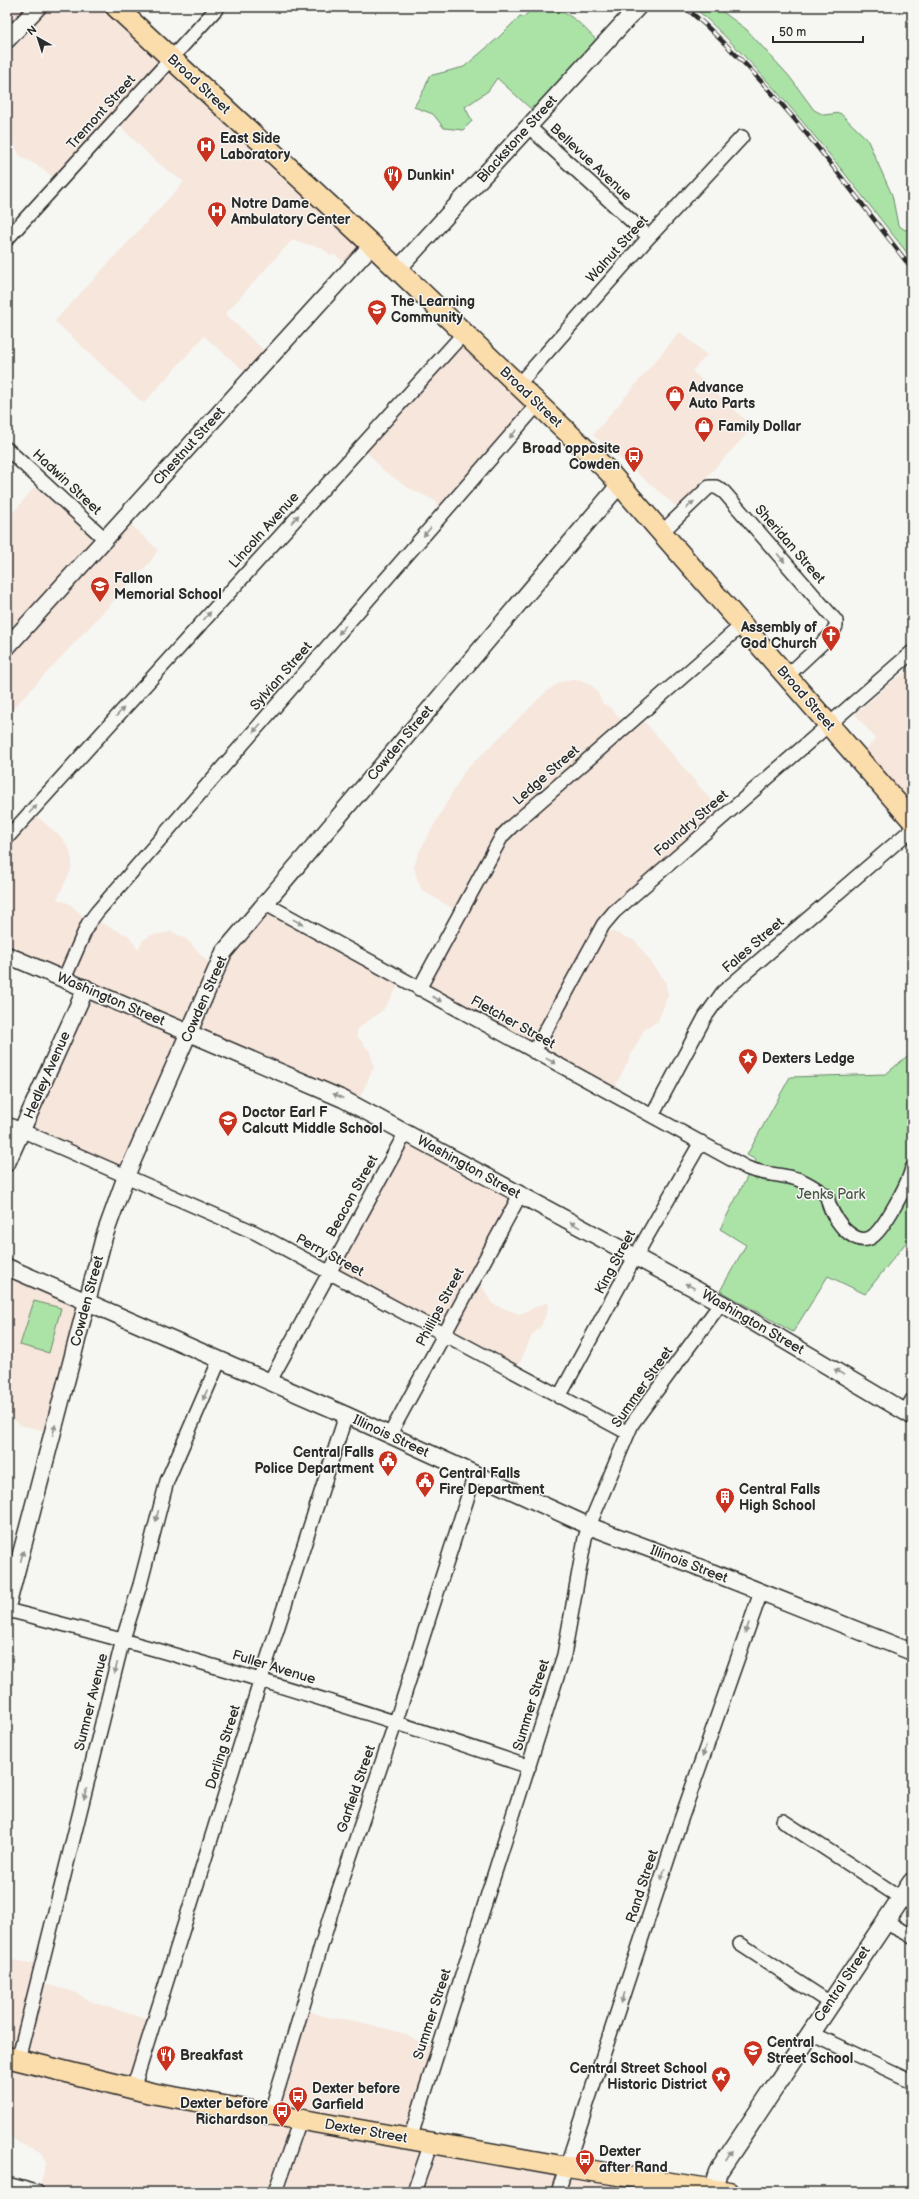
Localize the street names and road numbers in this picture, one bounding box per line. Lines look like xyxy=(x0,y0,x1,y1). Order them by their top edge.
street label: Broad Street xyxy=(164,50,235,118)
street label: Tremont Street xyxy=(63,71,139,153)
street label: Blackstone Street xyxy=(473,91,561,186)
street label: Bellevue Avenue xyxy=(546,120,636,204)
street label: Walnut Street xyxy=(582,211,652,286)
street label: Broad Street xyxy=(496,363,566,431)
street label: Chestnut Street xyxy=(150,403,229,489)
street label: Hadwin Street xyxy=(29,446,106,519)
street label: Lincoln Avenue xyxy=(225,488,303,572)
street label: Sheridan Street xyxy=(751,501,829,587)
street label: Sylvian Street xyxy=(246,638,316,714)
street label: Broad Street xyxy=(773,662,839,734)
street label: Cowden Street xyxy=(364,701,437,784)
street label: Ledge Street xyxy=(509,741,583,808)
street label: Foundry Street xyxy=(650,786,732,860)
street label: Fales Street xyxy=(719,913,788,976)
street label: Cowden Street xyxy=(177,952,231,1045)
street label: Washington Street xyxy=(55,969,168,1030)
street label: Fletcher Street xyxy=(468,992,559,1053)
street label: Hedley Avenue xyxy=(20,1029,74,1121)
street label: Washington Street xyxy=(414,1132,524,1203)
street label: Beacon Street xyxy=(322,1151,382,1240)
street label: King Street xyxy=(591,1226,639,1297)
street label: Perry Street xyxy=(293,1230,368,1280)
street label: Cowden Street xyxy=(67,1253,107,1348)
street label: Phillips Street xyxy=(412,1264,468,1349)
street label: Washington Street xyxy=(699,1286,808,1359)
street label: Summer Street xyxy=(608,1343,677,1431)
street label: Illinois Street xyxy=(350,1411,432,1461)
street label: Illinois Street xyxy=(648,1541,731,1587)
street label: Fuller Avenue xyxy=(230,1646,318,1688)
street label: Sumner Avenue xyxy=(71,1651,111,1753)
street label: Summer Street xyxy=(509,1657,553,1753)
street label: Darling Street xyxy=(202,1702,244,1791)
street label: Garfield Street xyxy=(333,1742,379,1835)
street label: Rand Street xyxy=(622,1847,662,1925)
street label: Central Street xyxy=(810,1942,874,2025)
street label: Summer Street xyxy=(409,1966,455,2062)
street label: Dexter Street xyxy=(323,2115,409,2147)

